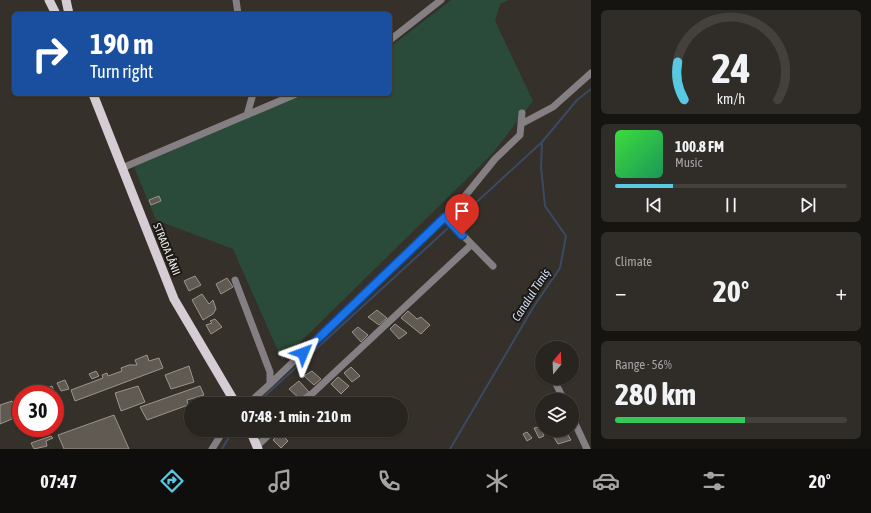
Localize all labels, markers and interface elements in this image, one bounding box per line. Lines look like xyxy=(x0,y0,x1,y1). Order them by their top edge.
icon: right xyxy=(24,28,76,80)
text: 190 m xyxy=(90,28,153,60)
text: 24 xyxy=(711,44,751,92)
text: Turn right xyxy=(90,61,153,82)
text: km/h xyxy=(717,91,745,107)
text: 100.8 FM xyxy=(675,138,724,155)
text: Music xyxy=(675,155,702,170)
pin xyxy=(445,194,479,235)
icon: previous xyxy=(643,194,665,216)
icon: pause xyxy=(720,194,742,216)
icon: next xyxy=(797,194,819,216)
icon: arrive xyxy=(451,200,473,222)
street label: STRADA LÂNII xyxy=(151,221,183,277)
text: Climate xyxy=(615,254,652,269)
water label: Canalul Timiș xyxy=(509,266,553,324)
text: 20° xyxy=(713,274,749,308)
text: − xyxy=(615,279,626,305)
text: + xyxy=(836,279,847,305)
position arrow xyxy=(282,332,324,374)
north arrow xyxy=(535,341,579,385)
map controls xyxy=(535,341,579,437)
text: Range · 56% xyxy=(615,357,672,372)
text: 280 km xyxy=(615,377,696,411)
speed limit sign: 30 xyxy=(12,385,64,437)
button: layers xyxy=(535,393,579,437)
text: 07:48 · 1 min · 210 m xyxy=(241,408,351,425)
icon: directions xyxy=(158,467,186,495)
icon: music xyxy=(266,467,294,495)
icon: phone xyxy=(375,467,403,495)
icon: climate xyxy=(483,467,511,495)
icon: car xyxy=(592,467,620,495)
icon: filters xyxy=(700,467,728,495)
text: 07:47 xyxy=(40,471,77,492)
text: 20° xyxy=(809,471,831,492)

